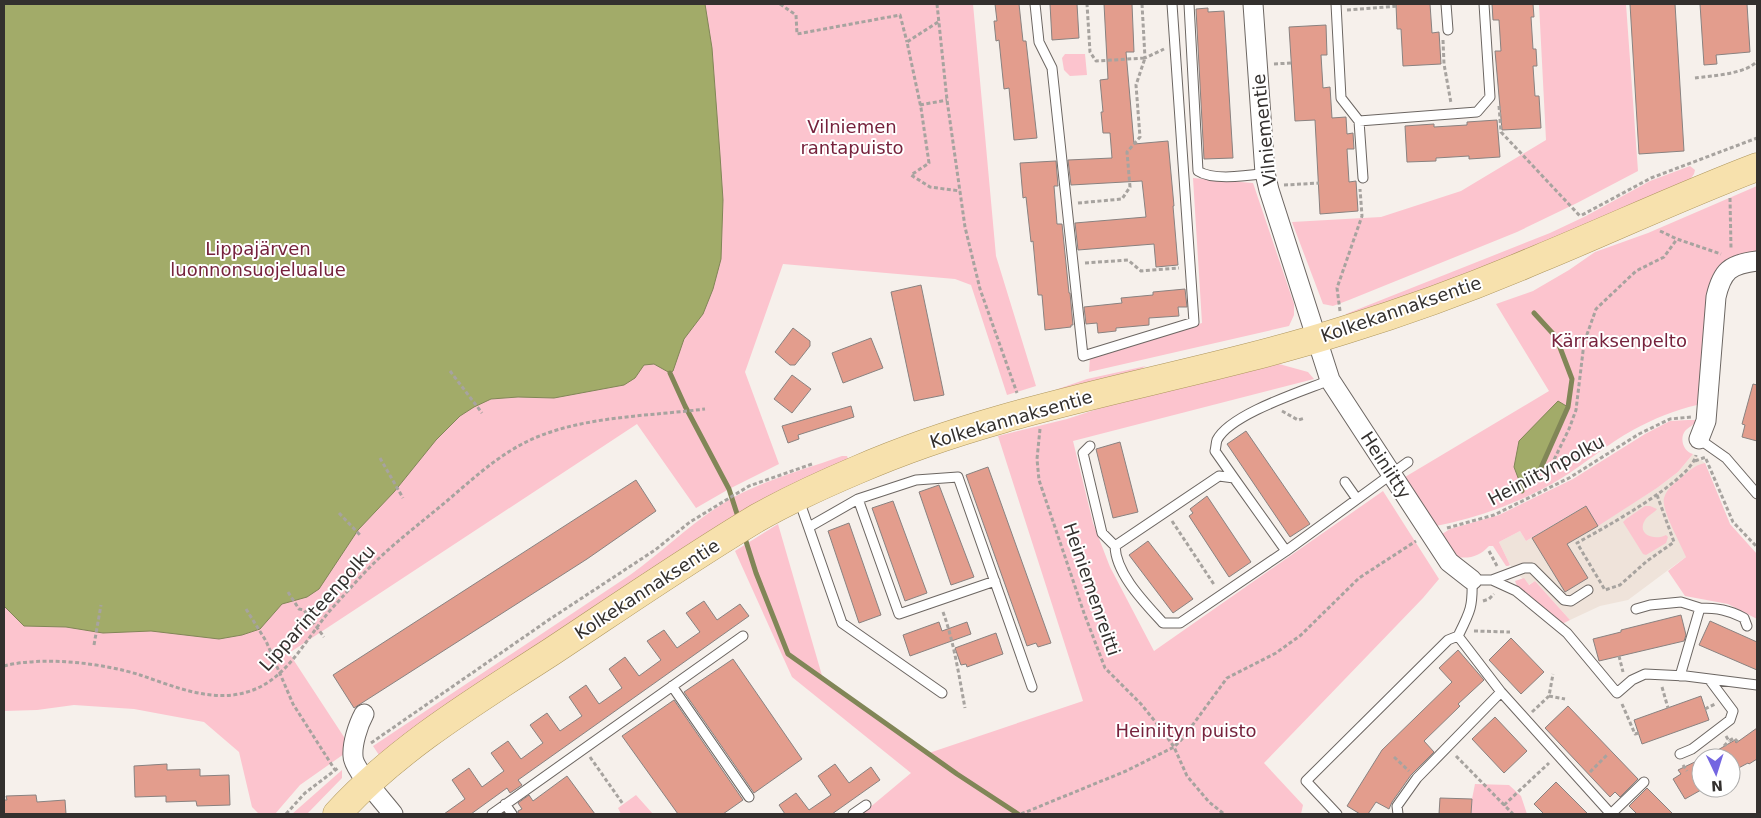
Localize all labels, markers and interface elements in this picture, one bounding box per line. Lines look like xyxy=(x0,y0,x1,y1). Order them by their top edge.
street label: Vilniementie xyxy=(1248,73,1280,187)
park label: Vilniemen rantapuisto xyxy=(800,116,904,158)
park label: Lippajärven luonnonsuojelualue xyxy=(170,238,346,280)
street label: Kolkekannaksentie xyxy=(1318,272,1484,346)
park label: Kärraksenpelto xyxy=(1551,330,1687,351)
street label: Kolkekannaksentie xyxy=(927,386,1095,452)
street label: Heiniitty xyxy=(1357,427,1416,503)
street label: Heiniitynpolku xyxy=(1484,430,1608,510)
street label: Heiniemenreitti xyxy=(1059,520,1125,658)
street label: Kolkekannaksentie xyxy=(571,534,723,644)
street label: Lipparinteenpolku xyxy=(255,541,379,675)
park label: Heiniityn puisto xyxy=(1115,720,1257,741)
north arrow xyxy=(1691,748,1741,798)
text: N xyxy=(1711,778,1723,794)

